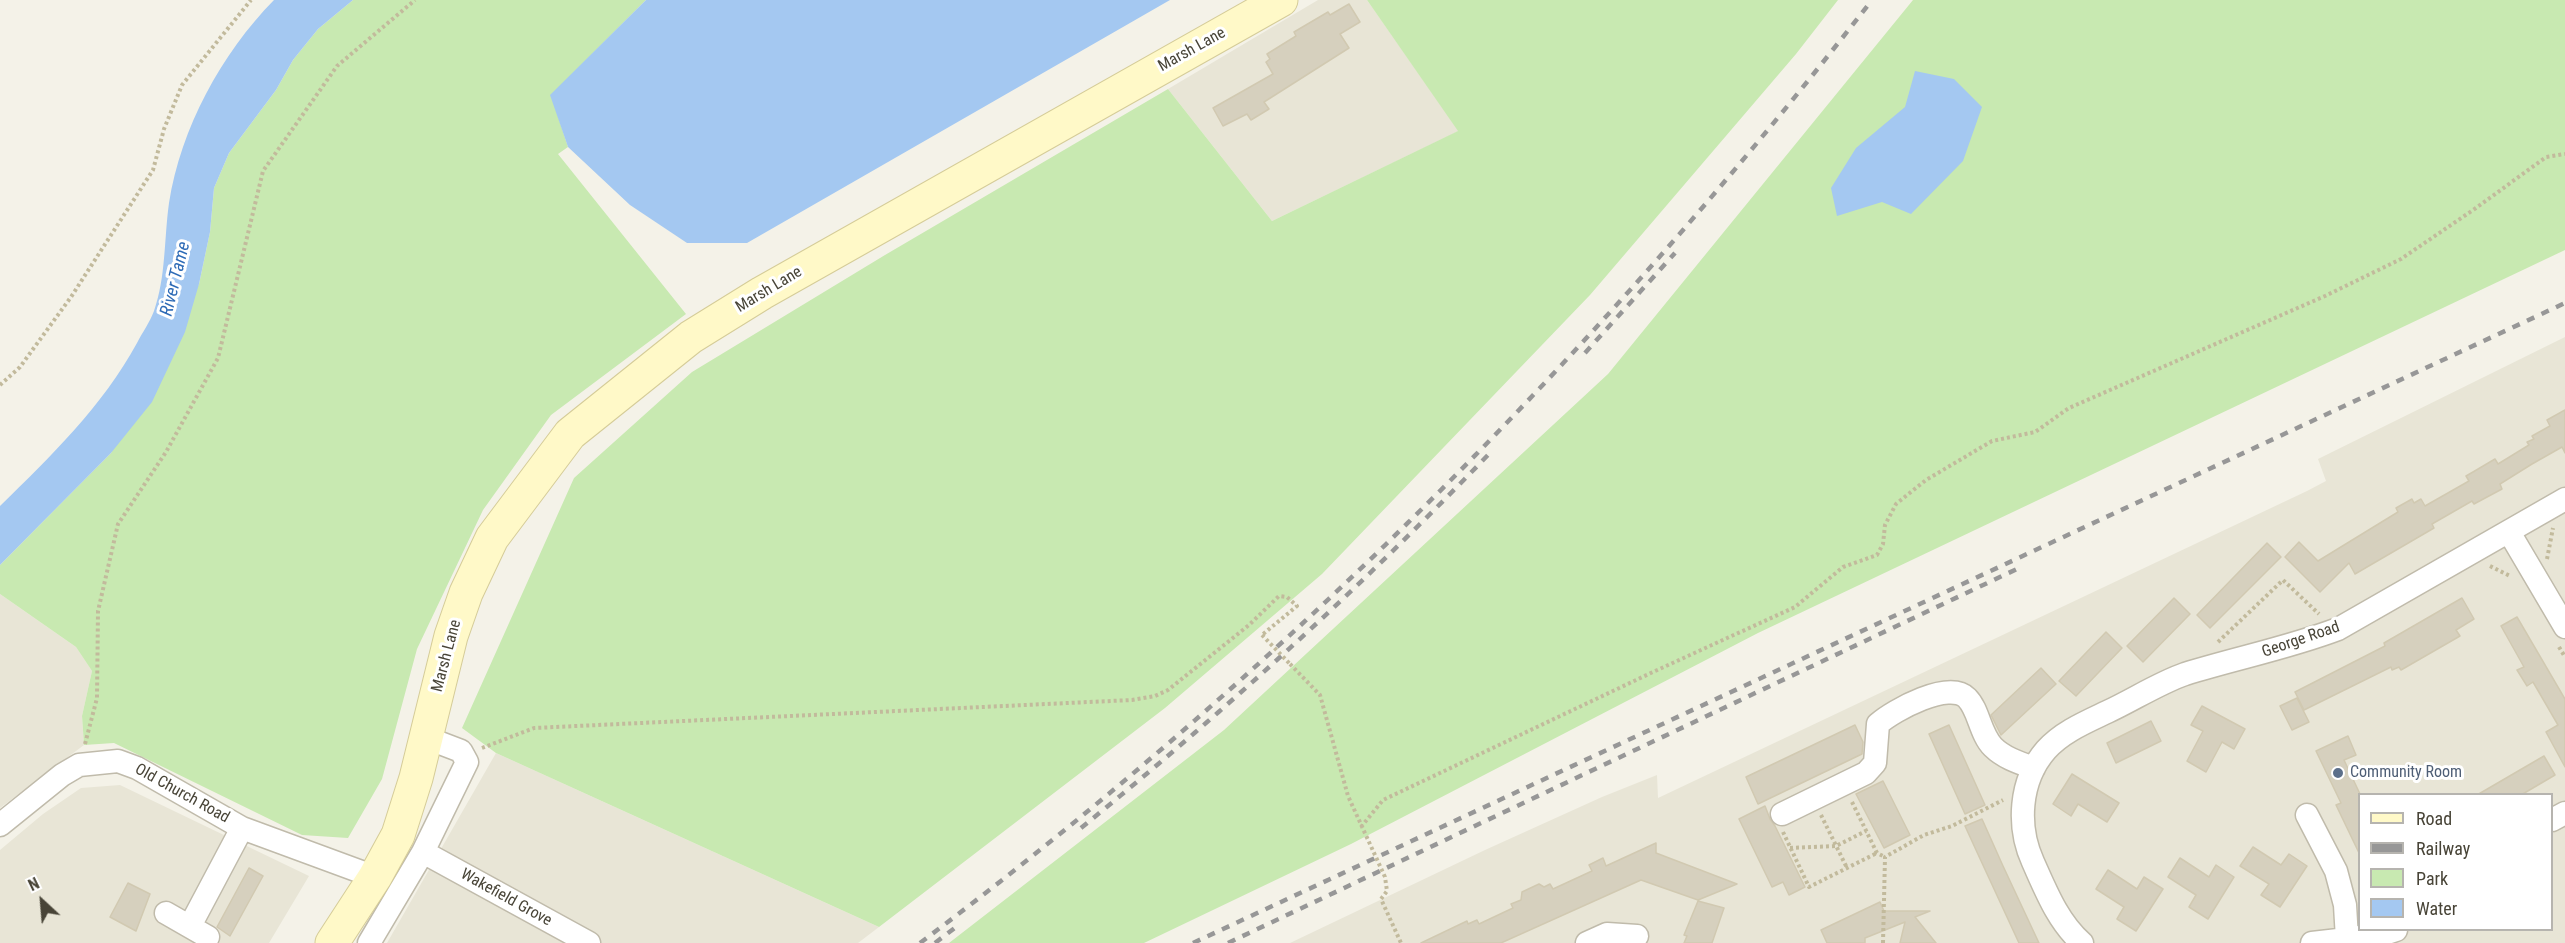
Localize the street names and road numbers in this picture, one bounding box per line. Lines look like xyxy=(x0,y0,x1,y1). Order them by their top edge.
street label: Marsh Lane xyxy=(1155,24,1229,76)
street label: Marsh Lane xyxy=(732,263,806,317)
street label: Marsh Lane xyxy=(428,618,466,694)
street label: George Road xyxy=(2260,618,2342,662)
street label: Old Church Road xyxy=(131,760,233,828)
street label: Wakefield Grove xyxy=(457,865,555,931)

